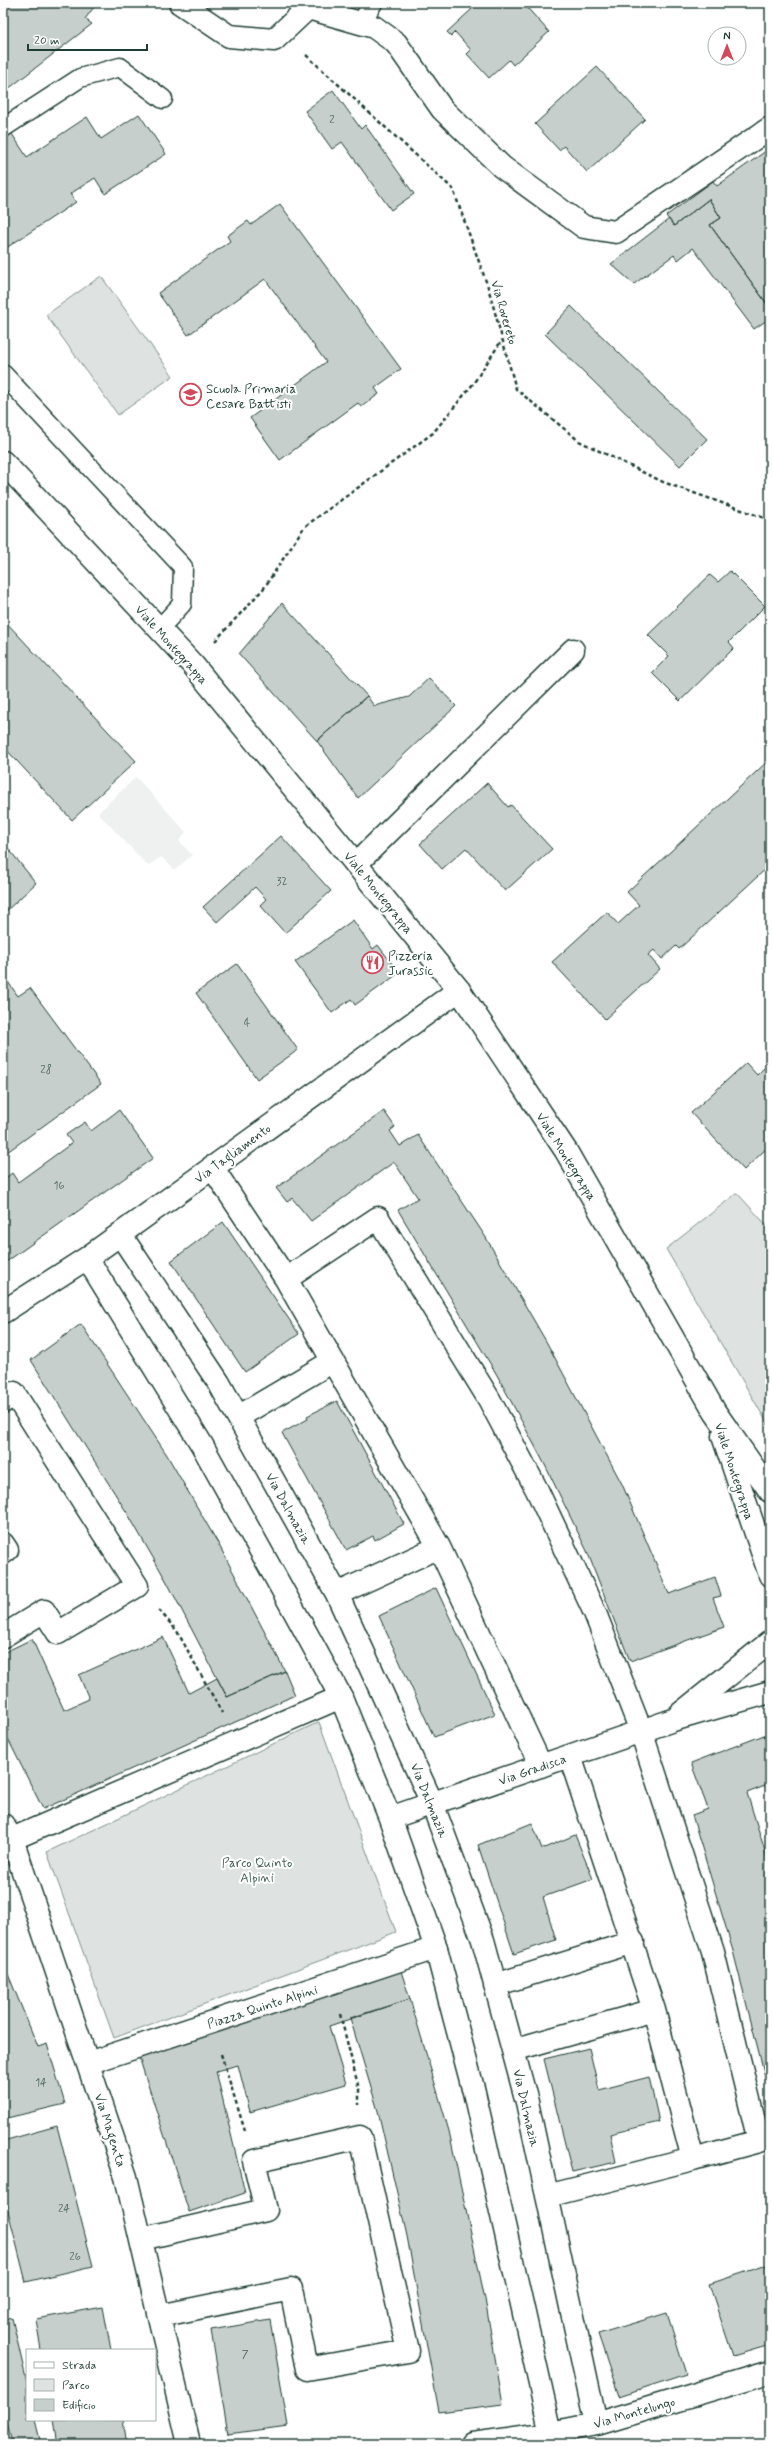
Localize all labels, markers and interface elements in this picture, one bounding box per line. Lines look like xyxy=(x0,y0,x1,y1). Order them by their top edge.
scale bar xyxy=(28,26,147,52)
north arrow xyxy=(707,26,747,66)
text: N xyxy=(723,30,731,44)
text: 20 m xyxy=(34,33,60,49)
house number: 2 xyxy=(329,113,335,127)
street label: Via Rovereto xyxy=(486,278,521,346)
place label: Scuola Primaria Cesare Battisti xyxy=(206,381,296,413)
school or university icon: Scuola Primaria Cesare Battisti xyxy=(178,382,204,408)
street label: Viale Montegrappa xyxy=(130,602,211,689)
street label: Viale Montegrappa xyxy=(339,848,416,938)
house number: 32 xyxy=(277,875,288,889)
place label: Pizzeria Jurassic xyxy=(388,948,433,980)
restaurant icon: Pizzeria Jurassic xyxy=(359,949,385,975)
house number: 4 xyxy=(244,1016,251,1030)
house number: 28 xyxy=(40,1063,52,1077)
street label: Viale Montegrappa xyxy=(531,1109,600,1205)
street label: Via Tagliamento xyxy=(191,1121,276,1189)
house number: 16 xyxy=(54,1179,65,1193)
street label: Viale Montegrappa xyxy=(709,1421,757,1523)
street label: Via Dalmazia xyxy=(261,1470,314,1548)
street label: Via Gradisca xyxy=(496,1751,569,1790)
street label: Via Dalmazia xyxy=(406,1761,451,1841)
park label: Parco Quinto Alpini xyxy=(222,1855,292,1887)
street label: Piazza Quinto Alpini xyxy=(205,1982,320,2033)
street label: Via Dalmazia xyxy=(508,2068,543,2149)
house number: 14 xyxy=(35,2076,47,2090)
street label: Via Magenta xyxy=(88,2091,129,2170)
house number: 24 xyxy=(58,2202,70,2216)
house number: 26 xyxy=(69,2250,81,2264)
house number: 7 xyxy=(242,2348,249,2362)
legend xyxy=(26,2349,156,2421)
text: Strada xyxy=(62,2358,96,2374)
text: Parco xyxy=(62,2378,90,2394)
street label: Via Montelungo xyxy=(592,2394,677,2434)
text: Edificio xyxy=(62,2398,96,2414)

